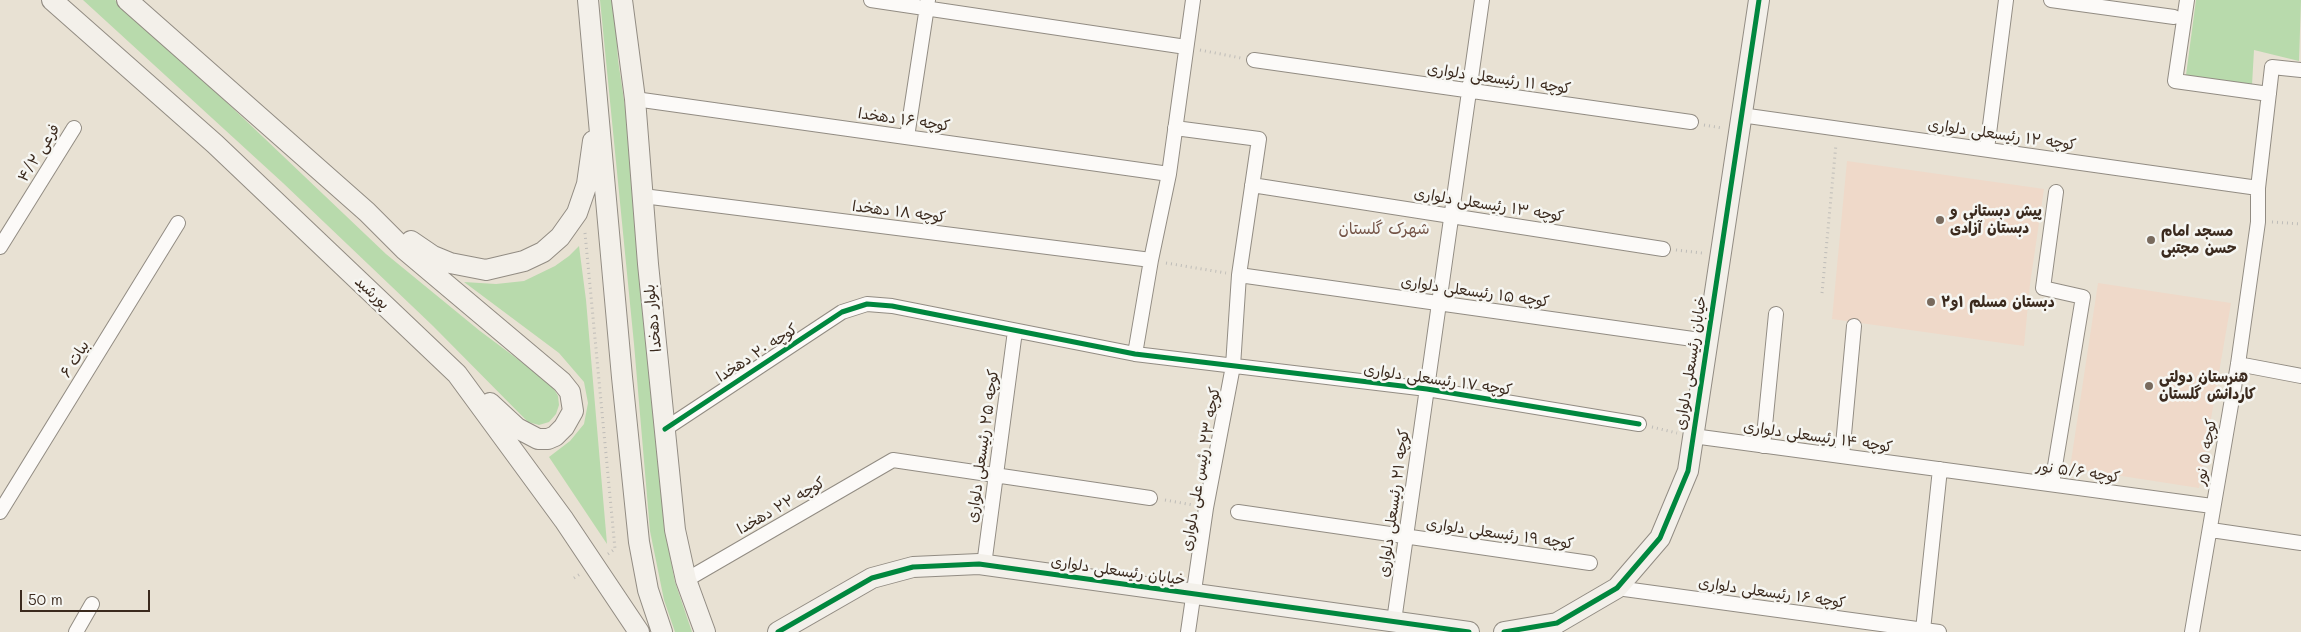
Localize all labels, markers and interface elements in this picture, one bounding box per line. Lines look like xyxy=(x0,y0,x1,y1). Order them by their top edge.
street label: کوچه ۱۱ رئیسعلی دلواری xyxy=(1426,60,1572,98)
street label: کوچه ۱۶ دهخدا xyxy=(857,105,951,135)
street label: کوچه ۱۲ رئیسعلی دلواری xyxy=(1927,116,2077,154)
street label: فرعی ۴/۲ xyxy=(14,121,64,185)
street label: کوچه ۱۳ رئیسعلی دلواری xyxy=(1413,184,1565,226)
street label: کوچه ۱۸ دهخدا xyxy=(851,197,947,227)
place label: پیش دبستانی و دبستان آزادی xyxy=(1950,202,2042,237)
marker: پیش دبستانی و دبستان آزادی xyxy=(1934,214,1946,226)
district label: شهرک گلستان xyxy=(1338,219,1430,239)
place label: مسجد امام حسن مجتبی xyxy=(2161,222,2237,257)
marker: مسجد امام حسن مجتبی xyxy=(2145,234,2157,246)
street label: پورشید xyxy=(351,273,393,313)
street label: کوچه ۱۵ رئیسعلی دلواری xyxy=(1400,273,1550,311)
street label: بلوار دهخدا xyxy=(640,283,666,353)
place label: دبستان مسلم ۱و۲ xyxy=(1941,293,2055,311)
street label: خیابان رئیسعلی دلواری xyxy=(1671,295,1711,431)
marker: دبستان مسلم ۱و۲ xyxy=(1925,296,1937,308)
street label: کوچه ۲۰ دهخدا xyxy=(713,320,801,386)
street label: بیات ۶ xyxy=(57,337,93,381)
street label: کوچه ۱۷ رئیسعلی دلواری xyxy=(1362,361,1514,399)
street label: کوچه ۲۵ رئیسعلی دلواری xyxy=(963,368,1003,524)
place label: هنرستان دولتی کاردانش گلستان xyxy=(2159,368,2256,403)
marker: هنرستان دولتی کاردانش گلستان xyxy=(2143,380,2155,392)
street label: کوچه ۲۳ رئیس علی دلواری xyxy=(1178,386,1224,552)
street label: کوچه ۵ نور xyxy=(2191,417,2221,487)
street label: کوچه ۱۴ رئیسعلی دلواری xyxy=(1742,418,1894,456)
street label: کوچه ۲۱ رئیسعلی دلواری xyxy=(1375,428,1413,578)
street label: کوچه ۵/۶ نور xyxy=(2035,457,2121,487)
street label: کوچه ۲۲ دهخدا xyxy=(734,474,828,538)
street label: کوچه ۱۹ رئیسعلی دلواری xyxy=(1425,515,1575,553)
street label: خیابان رئیسعلی دلواری xyxy=(1050,553,1186,589)
street label: کوچه ۱۶ رئیسعلی دلواری xyxy=(1697,574,1847,612)
scale bar xyxy=(22,580,152,612)
text: 50 m xyxy=(28,589,63,609)

